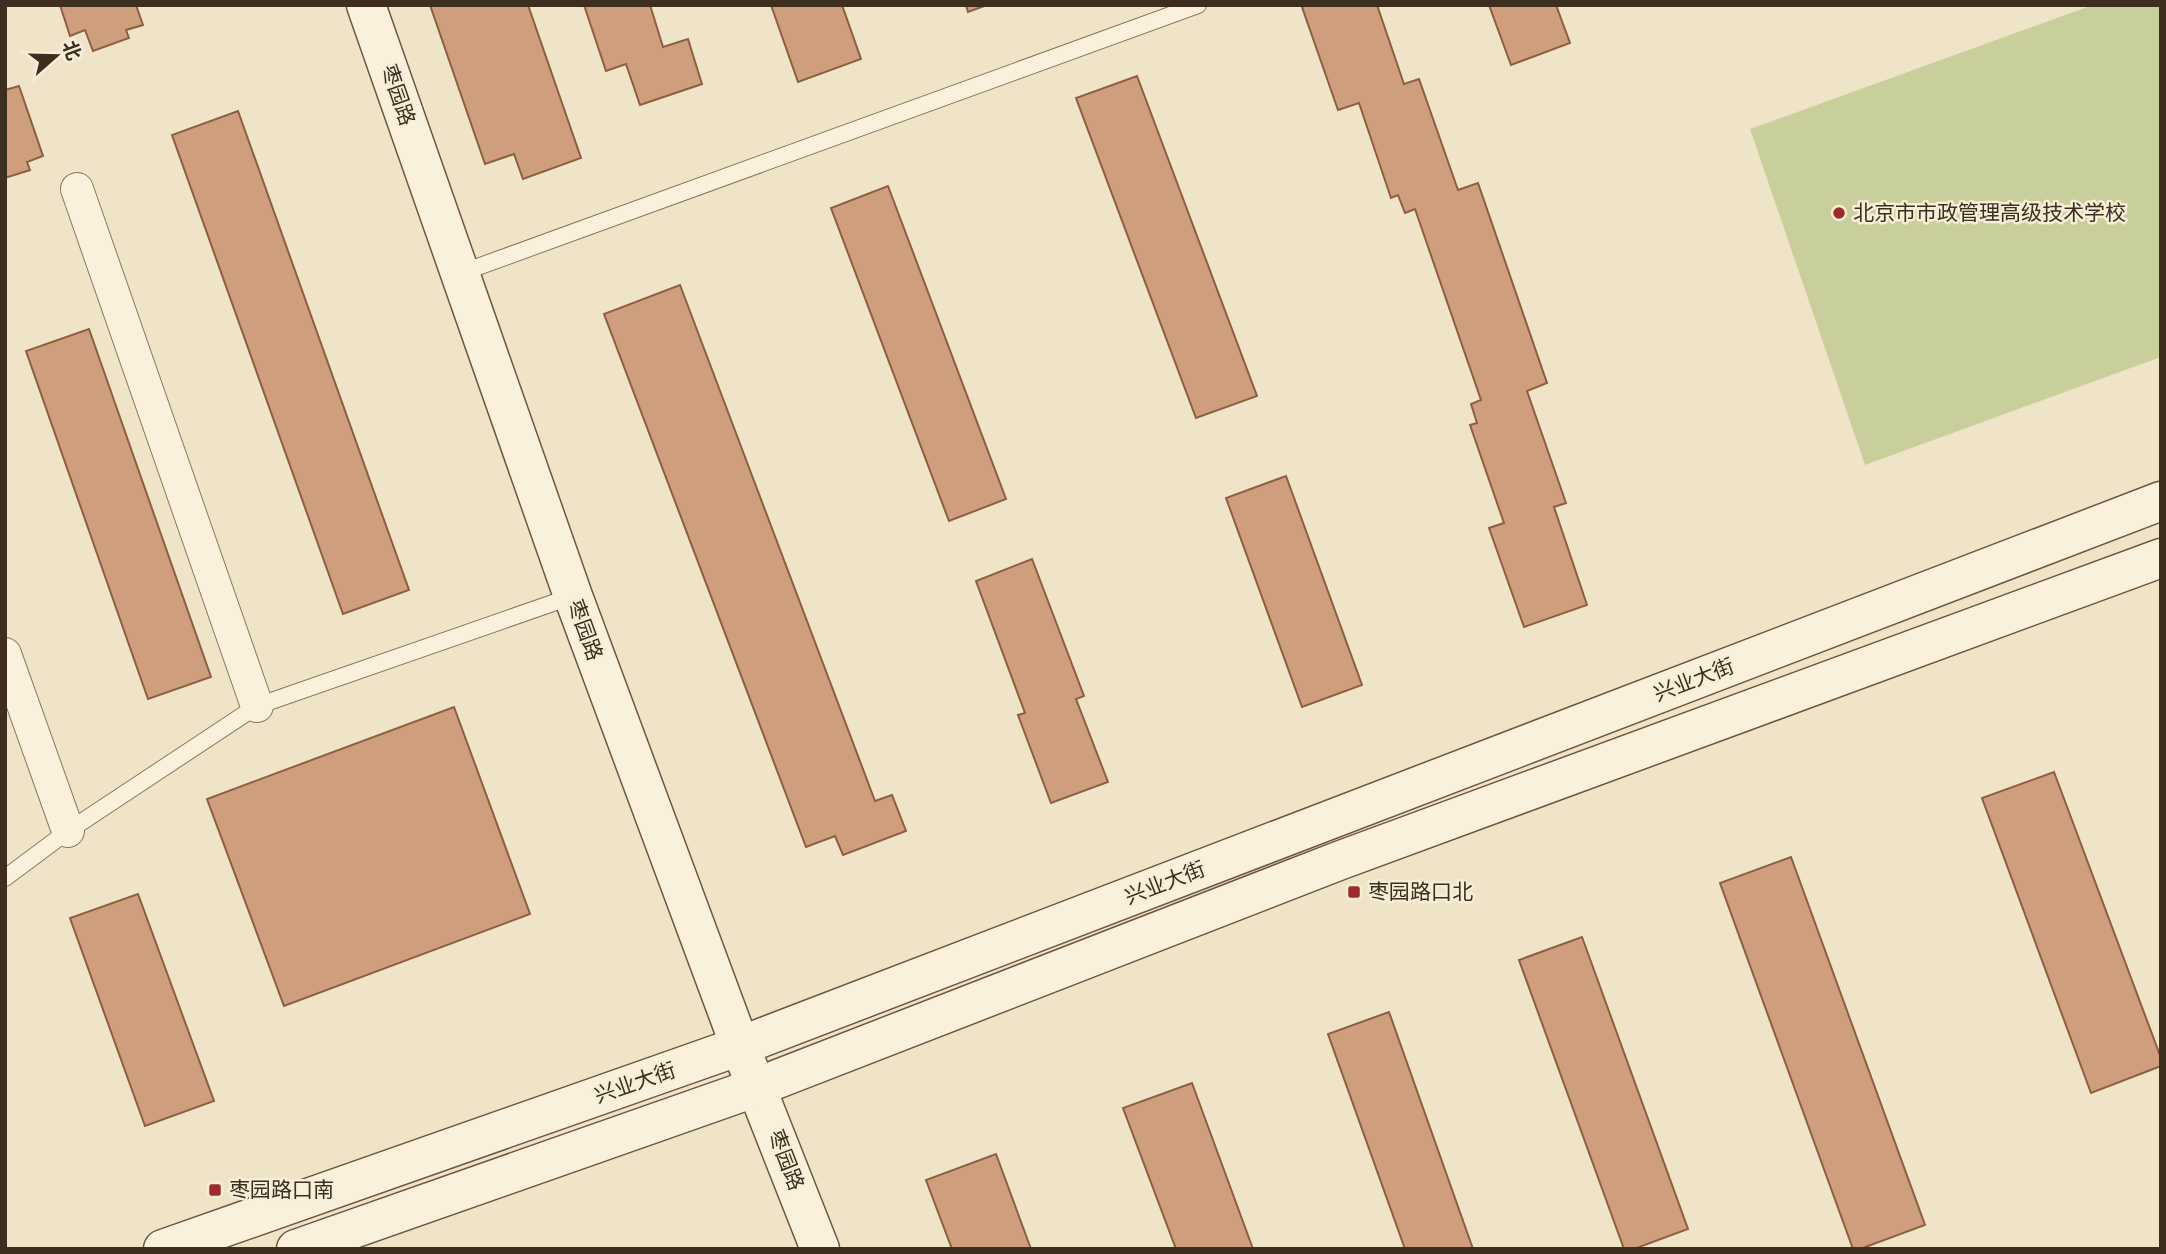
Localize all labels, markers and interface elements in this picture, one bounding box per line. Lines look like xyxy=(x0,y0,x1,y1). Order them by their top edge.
north arrow xyxy=(21,21,91,91)
text: 北 xyxy=(57,37,86,63)
street label: 枣园路 xyxy=(376,61,421,129)
place label: 北京市市政管理高级技术学校 xyxy=(1853,200,2126,225)
marker: 北京市市政管理高级技术学校 xyxy=(1831,205,1847,221)
street label: 枣园路 xyxy=(563,596,608,664)
street label: 兴业大街 xyxy=(1650,653,1738,706)
street label: 兴业大街 xyxy=(1121,856,1209,909)
place label: 枣园路口北 xyxy=(1368,879,1473,904)
marker: 枣园路口北 xyxy=(1346,884,1362,900)
street label: 兴业大街 xyxy=(591,1057,679,1108)
street label: 枣园路 xyxy=(764,1126,809,1194)
place label: 枣园路口南 xyxy=(229,1177,334,1202)
marker: 枣园路口南 xyxy=(207,1182,223,1198)

